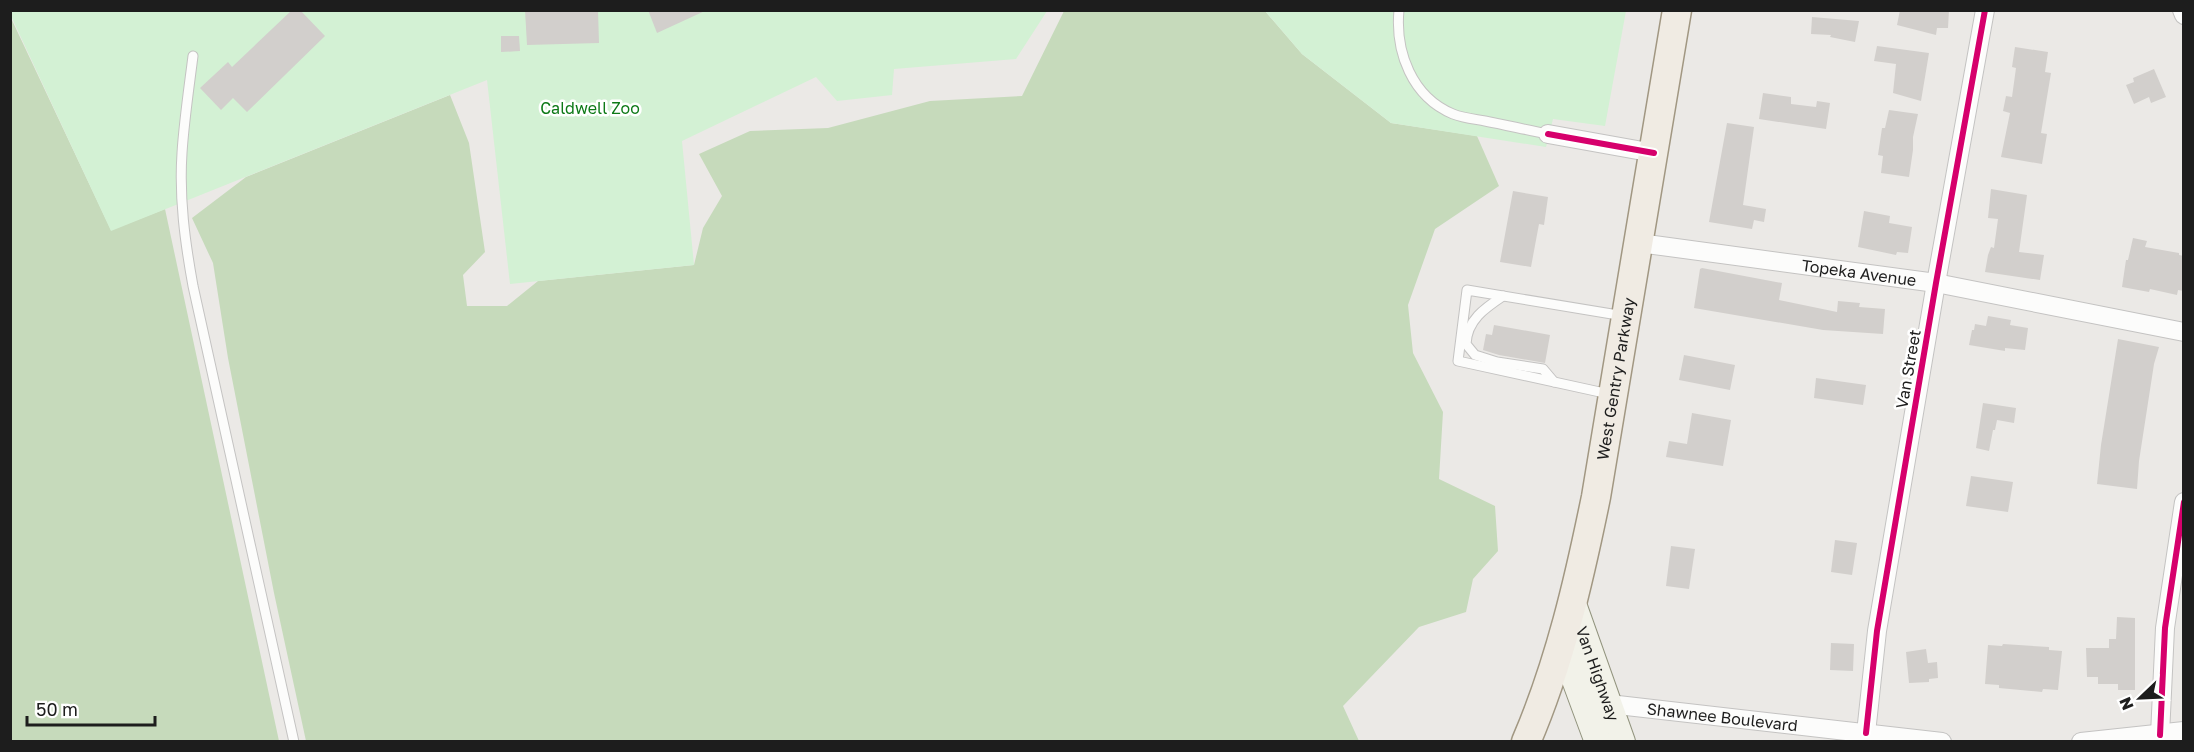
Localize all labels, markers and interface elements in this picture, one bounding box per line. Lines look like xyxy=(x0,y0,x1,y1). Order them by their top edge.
park label: Caldwell Zoo xyxy=(540,98,640,118)
street label: Topeka Avenue xyxy=(1800,255,1918,290)
street label: West Gentry Parkway xyxy=(1592,296,1639,462)
street label: Van Street xyxy=(1891,328,1925,410)
street label: Van Highway xyxy=(1572,624,1624,724)
north arrow xyxy=(2110,668,2170,728)
scale bar xyxy=(27,689,154,727)
text: N xyxy=(2115,694,2138,713)
text: 50 m xyxy=(36,698,78,720)
street label: Shawnee Boulevard xyxy=(1646,698,1799,735)

